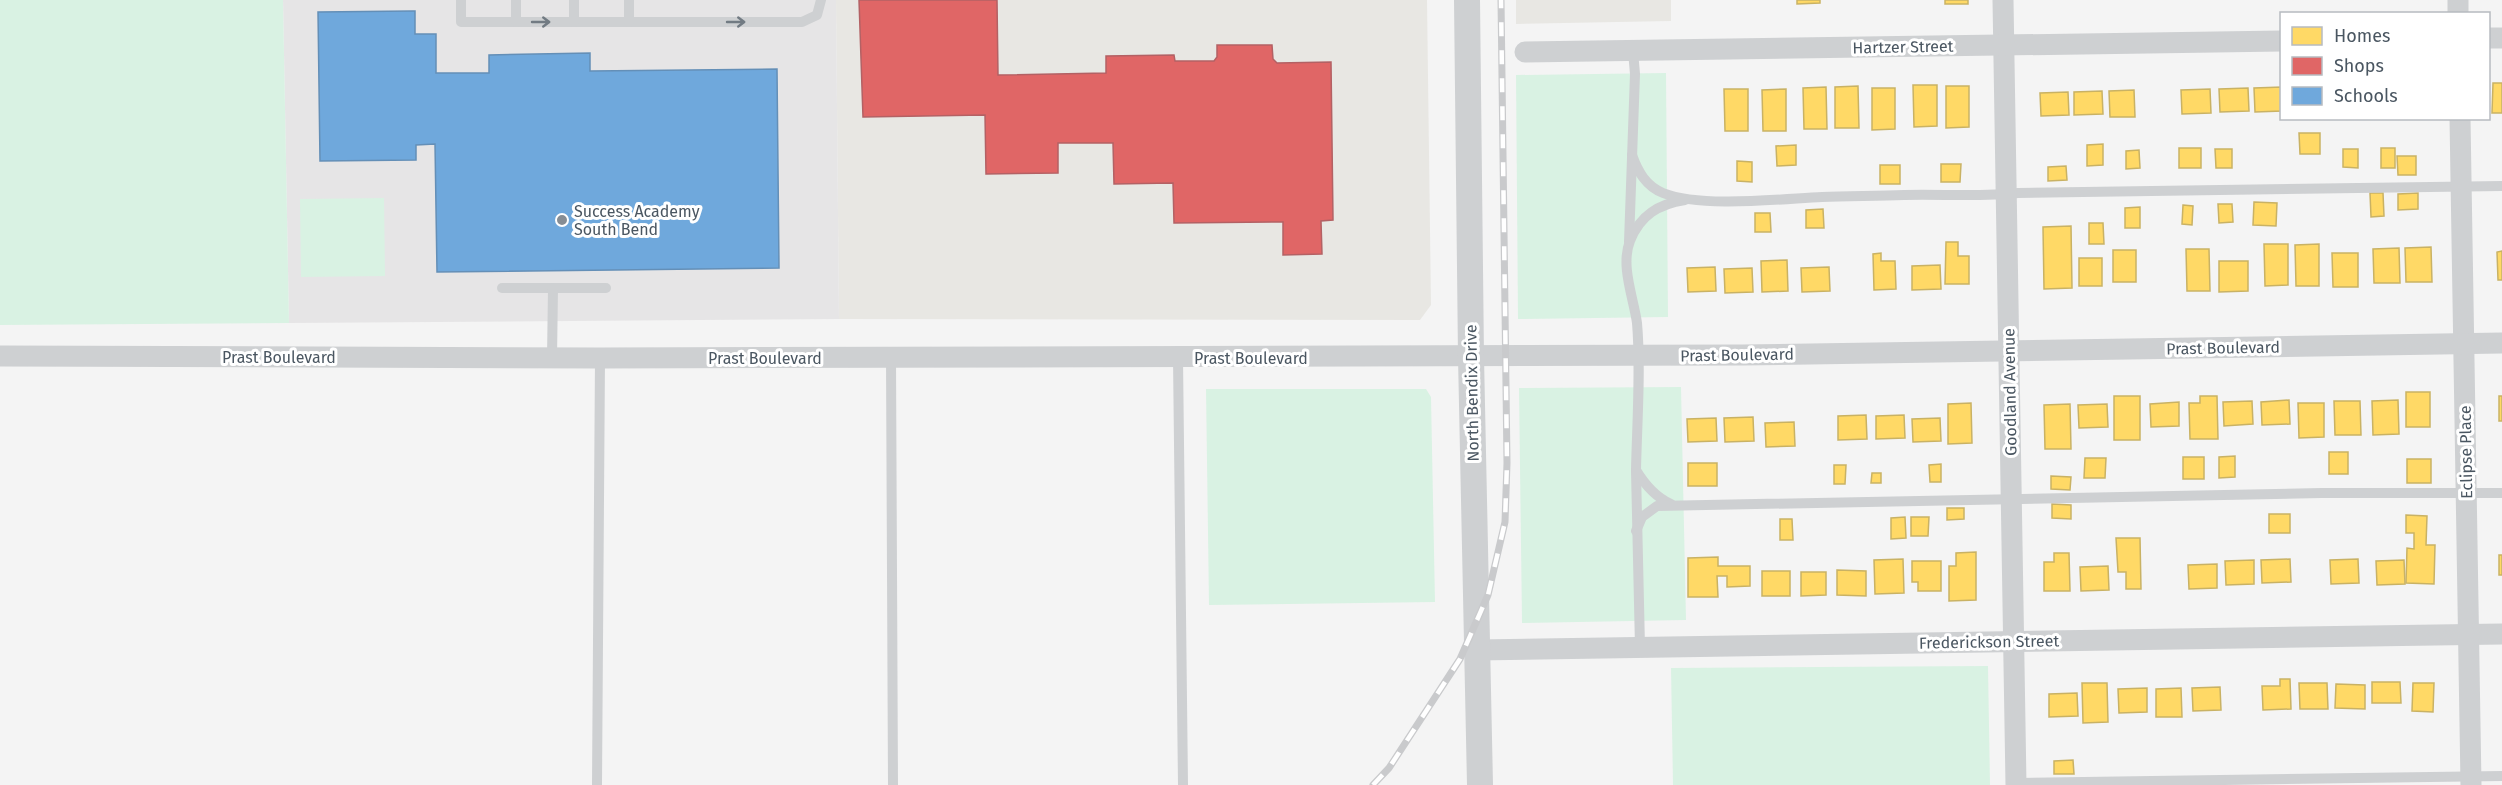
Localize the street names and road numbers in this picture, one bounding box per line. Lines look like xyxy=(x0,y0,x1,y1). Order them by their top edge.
street label: Hartzer Street xyxy=(1852,37,1954,57)
street label: North Bendix Drive xyxy=(1461,324,1483,462)
street label: Goodland Avenue xyxy=(1999,328,2021,456)
street label: Prast Boulevard xyxy=(2166,338,2280,358)
street label: Prast Boulevard xyxy=(1680,345,1794,365)
street label: Prast Boulevard xyxy=(222,348,336,367)
street label: Prast Boulevard xyxy=(708,349,822,368)
street label: Prast Boulevard xyxy=(1194,349,1308,368)
street label: Eclipse Place xyxy=(2456,405,2476,499)
street label: Frederickson Street xyxy=(1919,631,2060,653)

